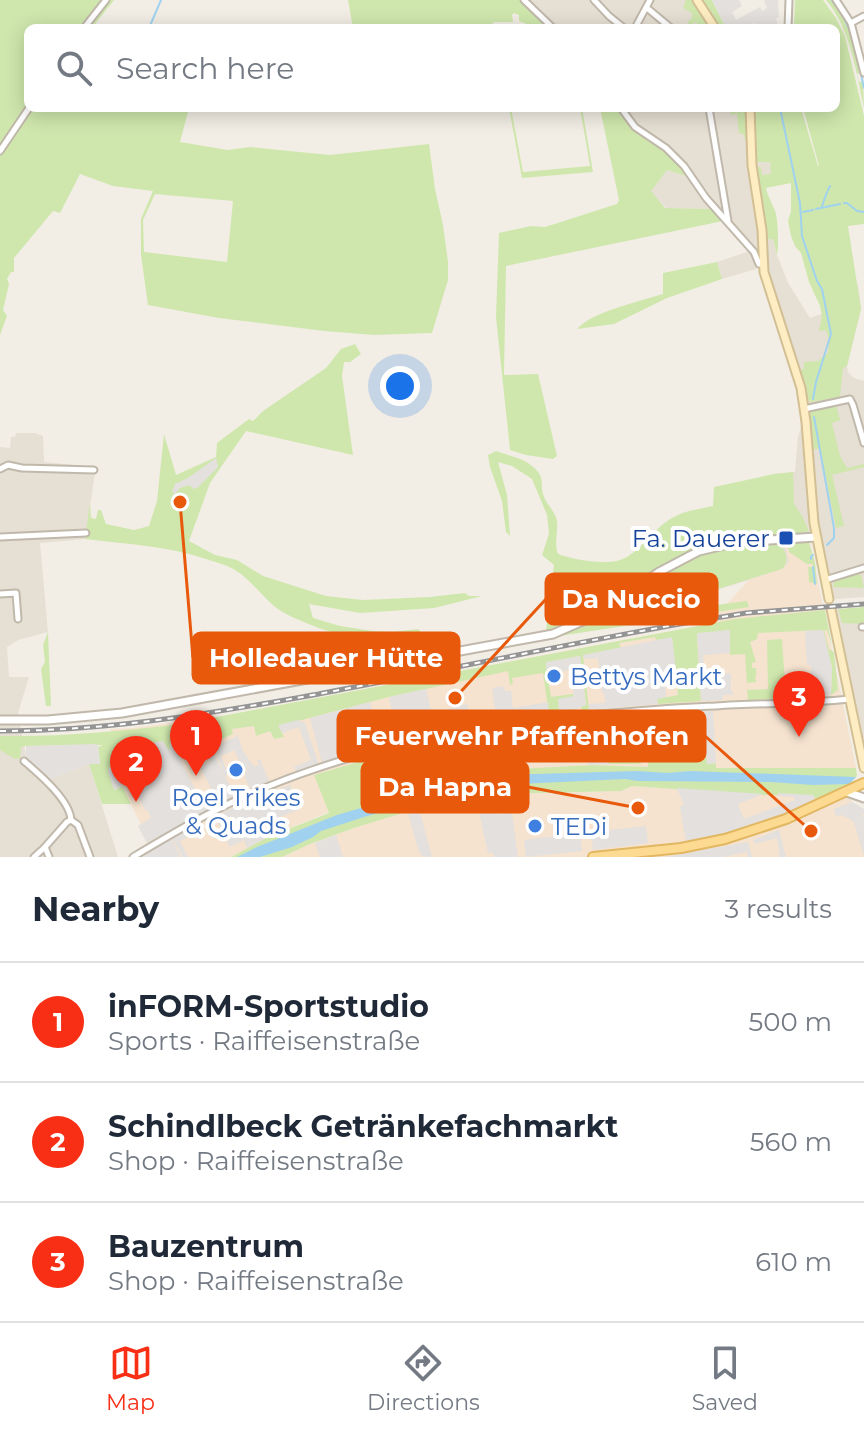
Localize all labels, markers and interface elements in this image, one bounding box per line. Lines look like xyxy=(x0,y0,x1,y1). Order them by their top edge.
search box xyxy=(24,24,840,112)
icon: search xyxy=(52,46,96,90)
text: Search here xyxy=(116,50,294,87)
your location xyxy=(380,366,420,406)
place label: Fa. Dauerer xyxy=(632,524,770,553)
marker: Fa. Dauerer xyxy=(777,529,795,547)
callout: Da Nuccio xyxy=(546,574,717,624)
text: Da Nuccio xyxy=(561,583,701,615)
callout: Holledauer Hütte xyxy=(193,633,459,683)
text: Holledauer Hütte xyxy=(209,642,443,674)
place label: Bettys Markt xyxy=(570,662,723,691)
marker: Bettys Markt xyxy=(545,667,563,685)
pin: 3 xyxy=(773,671,825,737)
pin: 1 xyxy=(170,710,222,776)
callout: Feuerwehr Pfaffenhofen xyxy=(338,711,705,761)
text: Feuerwehr Pfaffenhofen xyxy=(355,720,689,752)
pin: 2 xyxy=(110,736,162,802)
marker: Roel Trikes & Quads xyxy=(227,761,245,779)
callout: Da Hapna xyxy=(362,762,528,812)
text: Da Hapna xyxy=(378,771,512,803)
place label: Roel Trikes & Quads xyxy=(171,783,301,840)
place label: TEDi xyxy=(551,812,607,841)
marker: TEDi xyxy=(526,817,544,835)
text: Nearby xyxy=(32,888,159,930)
text: 3 results xyxy=(725,893,832,925)
text: inFORM-Sportstudio xyxy=(108,988,429,1025)
text: 1 xyxy=(53,1006,63,1038)
text: 500 m xyxy=(748,1006,832,1038)
text: Sports · Raiffeisenstraße xyxy=(108,1025,420,1057)
text: Schindlbeck Getränkefachmarkt xyxy=(108,1108,618,1145)
text: 2 xyxy=(50,1126,66,1158)
text: 560 m xyxy=(750,1126,832,1158)
text: Shop · Raiffeisenstraße xyxy=(108,1145,404,1177)
text: Bauzentrum xyxy=(108,1228,304,1265)
text: 3 xyxy=(50,1246,66,1278)
text: 610 m xyxy=(755,1246,832,1278)
text: Shop · Raiffeisenstraße xyxy=(108,1265,404,1297)
tab: Map xyxy=(106,1341,155,1416)
tab: Directions xyxy=(367,1341,480,1416)
tab: Saved xyxy=(692,1341,758,1416)

